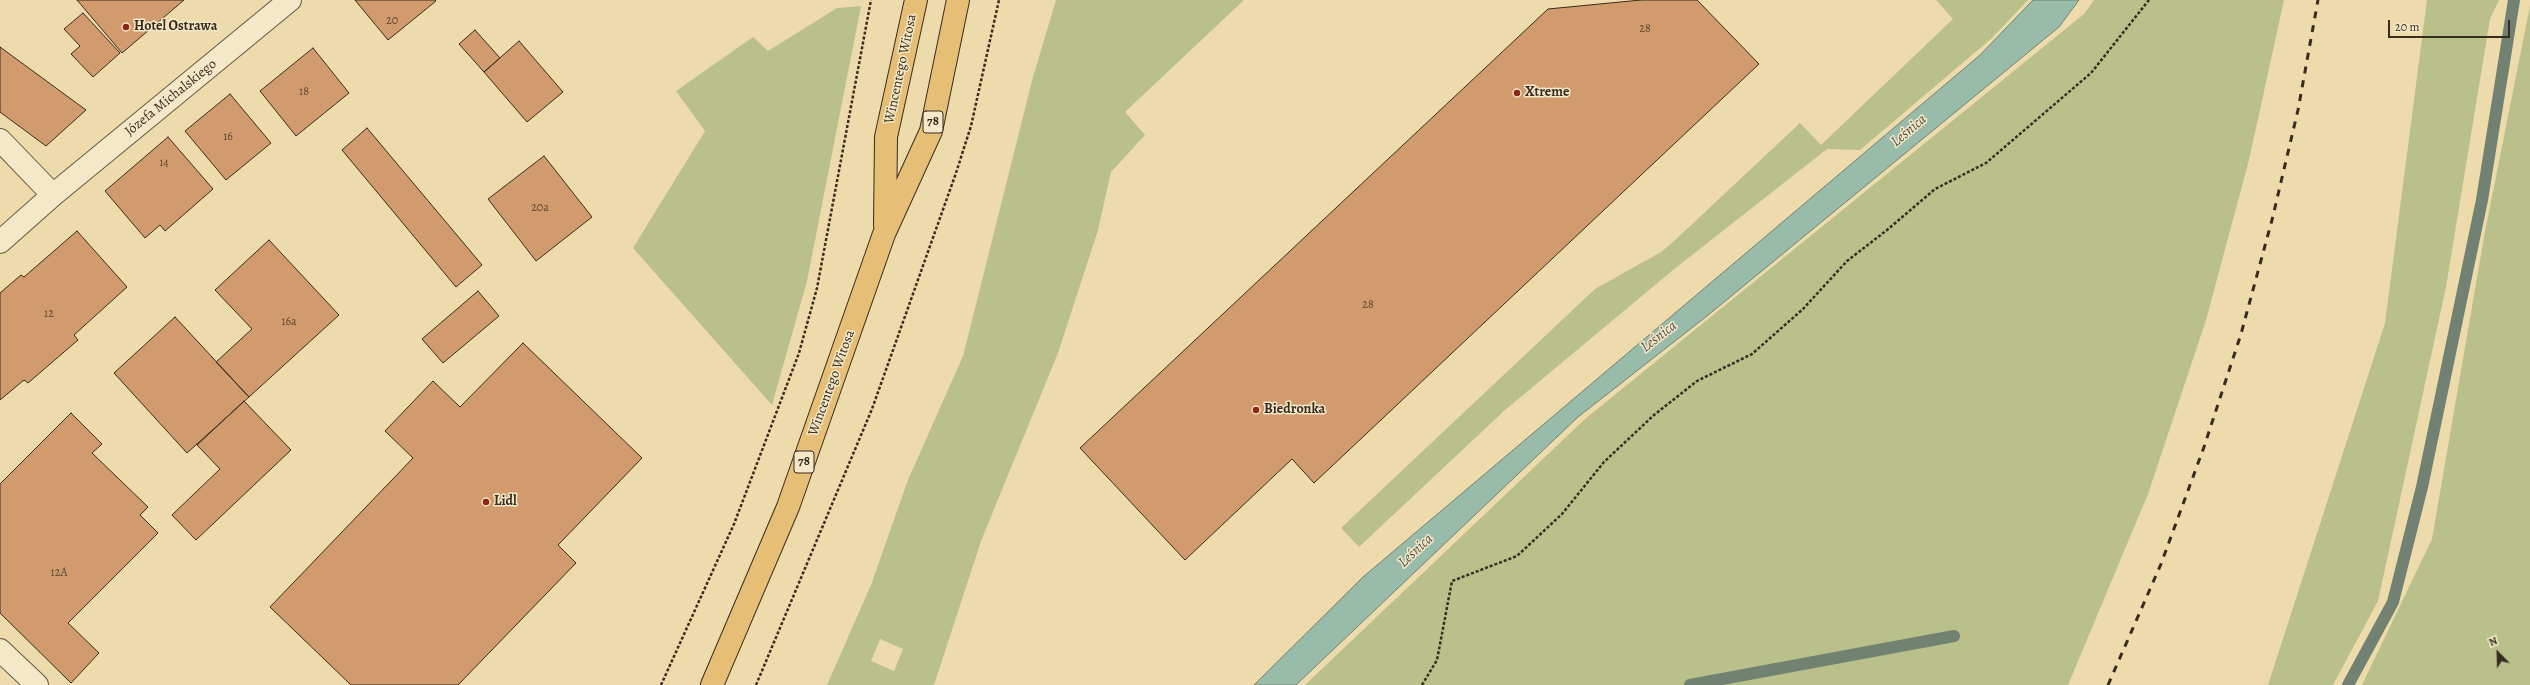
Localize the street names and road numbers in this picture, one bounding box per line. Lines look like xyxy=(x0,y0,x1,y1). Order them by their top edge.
street label: Wincentego Witosa xyxy=(881,13,921,125)
street label: Józefa Michalskiego xyxy=(122,56,220,140)
road number: 78 xyxy=(923,111,943,133)
street label: Wincentego Witosa xyxy=(805,328,859,438)
road number: 78 xyxy=(794,451,814,473)

